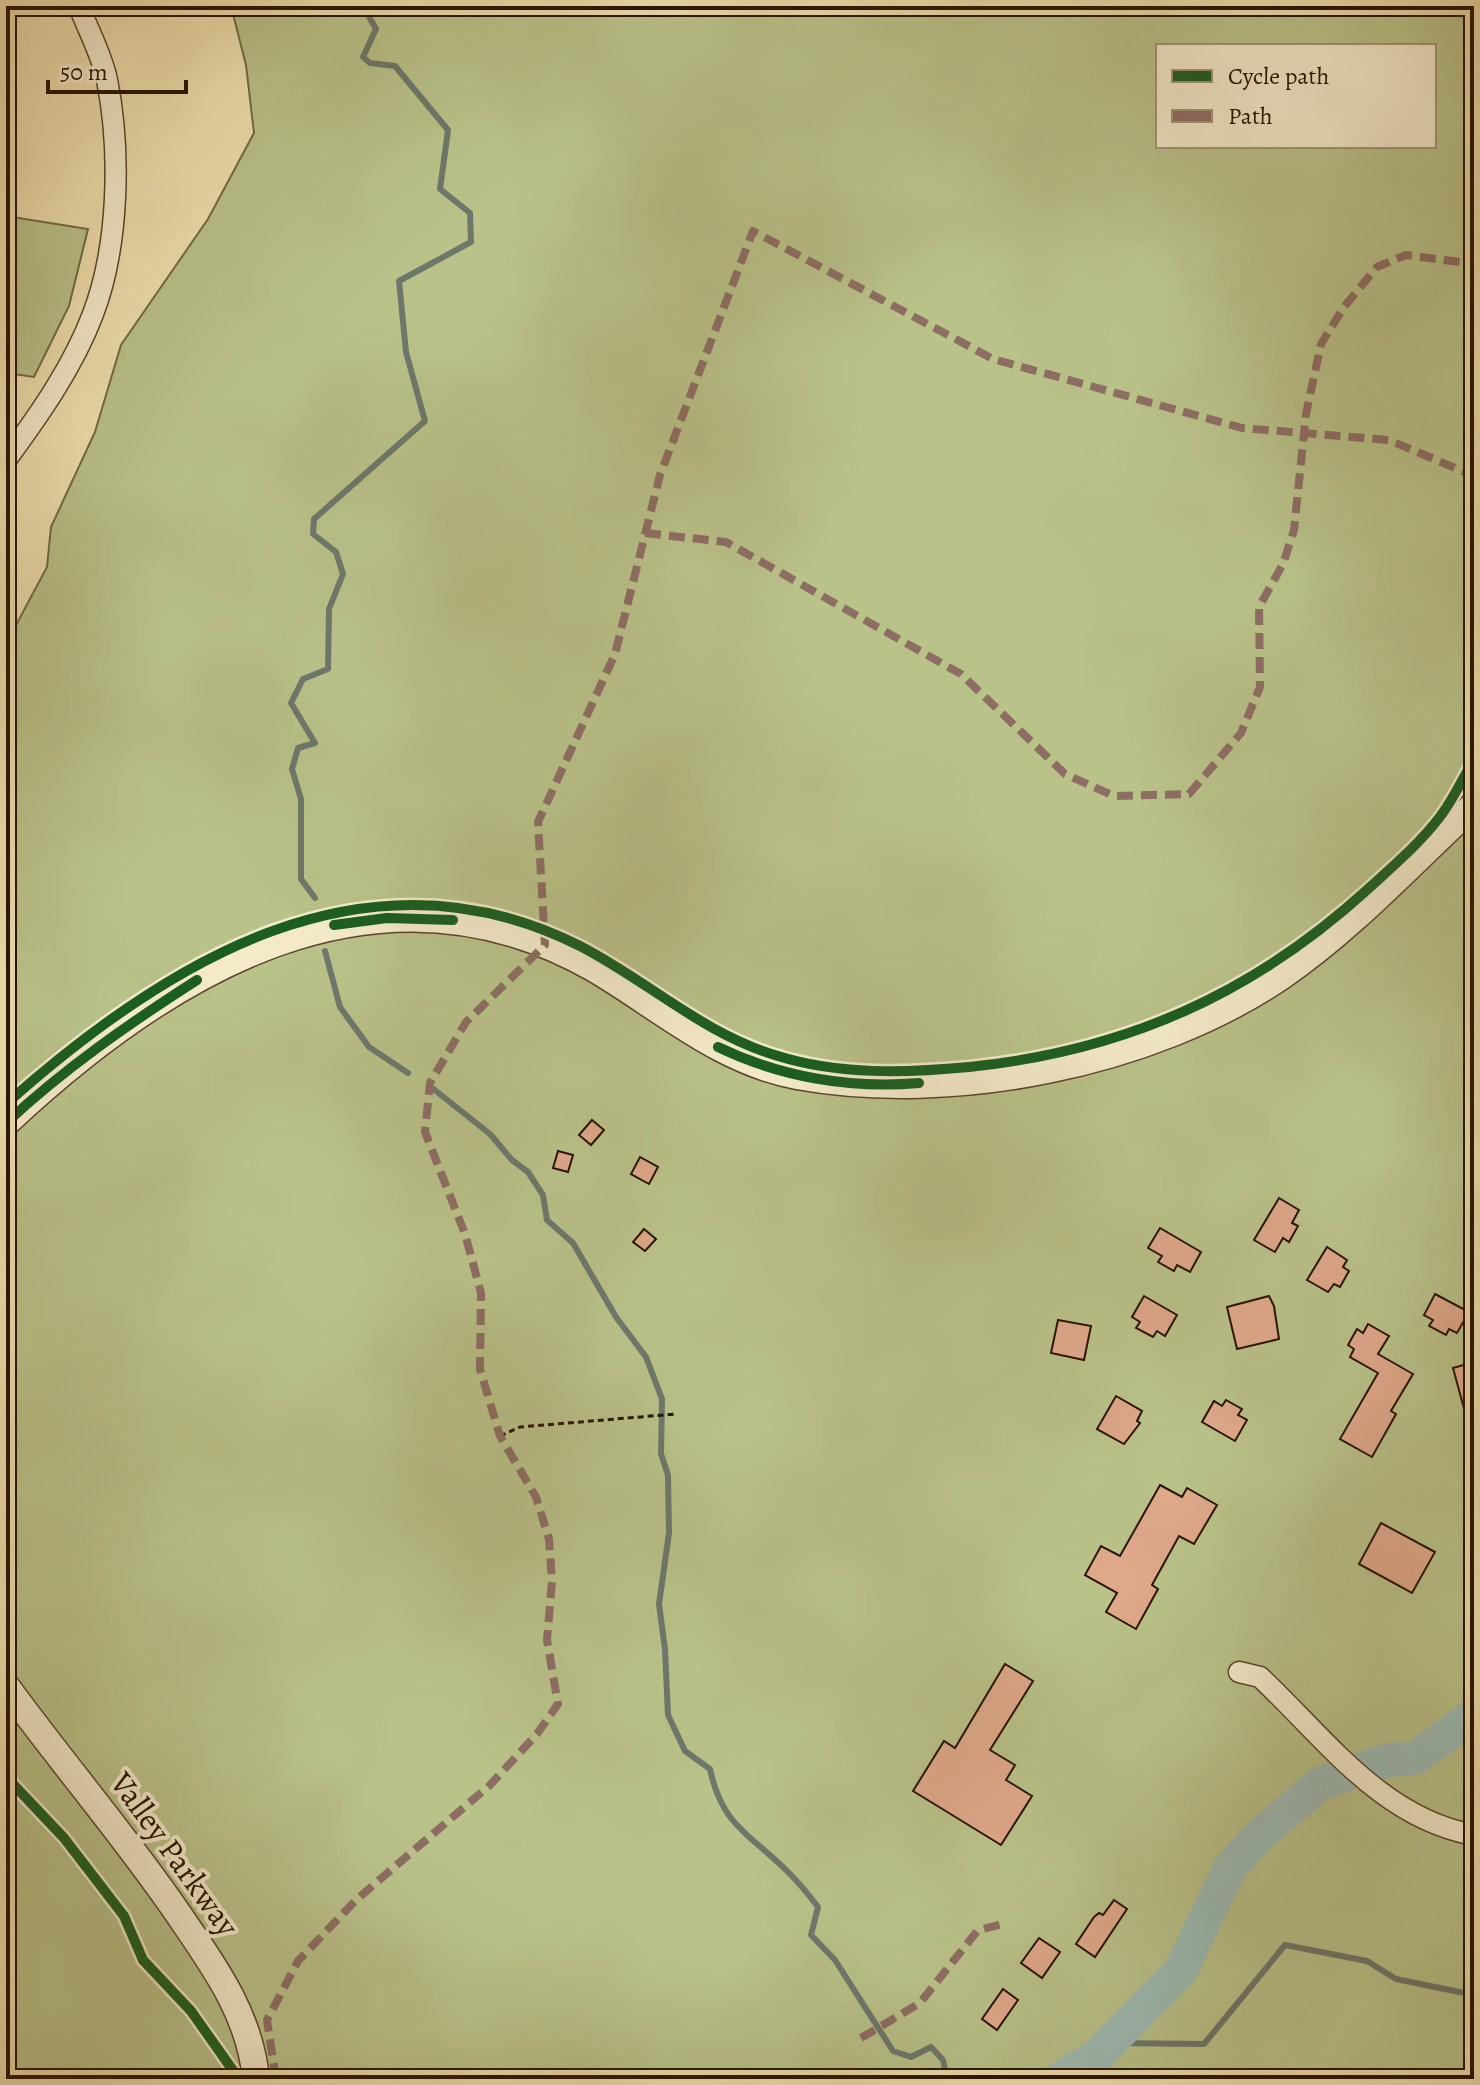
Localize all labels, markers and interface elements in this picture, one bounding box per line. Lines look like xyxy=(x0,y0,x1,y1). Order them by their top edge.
scale bar xyxy=(48,44,186,94)
legend xyxy=(1156,44,1436,148)
text: 50 m xyxy=(60,56,108,88)
text: Cycle path xyxy=(1228,60,1329,92)
text: Path xyxy=(1228,100,1273,132)
street label: Valley Parkway xyxy=(100,1762,250,1946)

